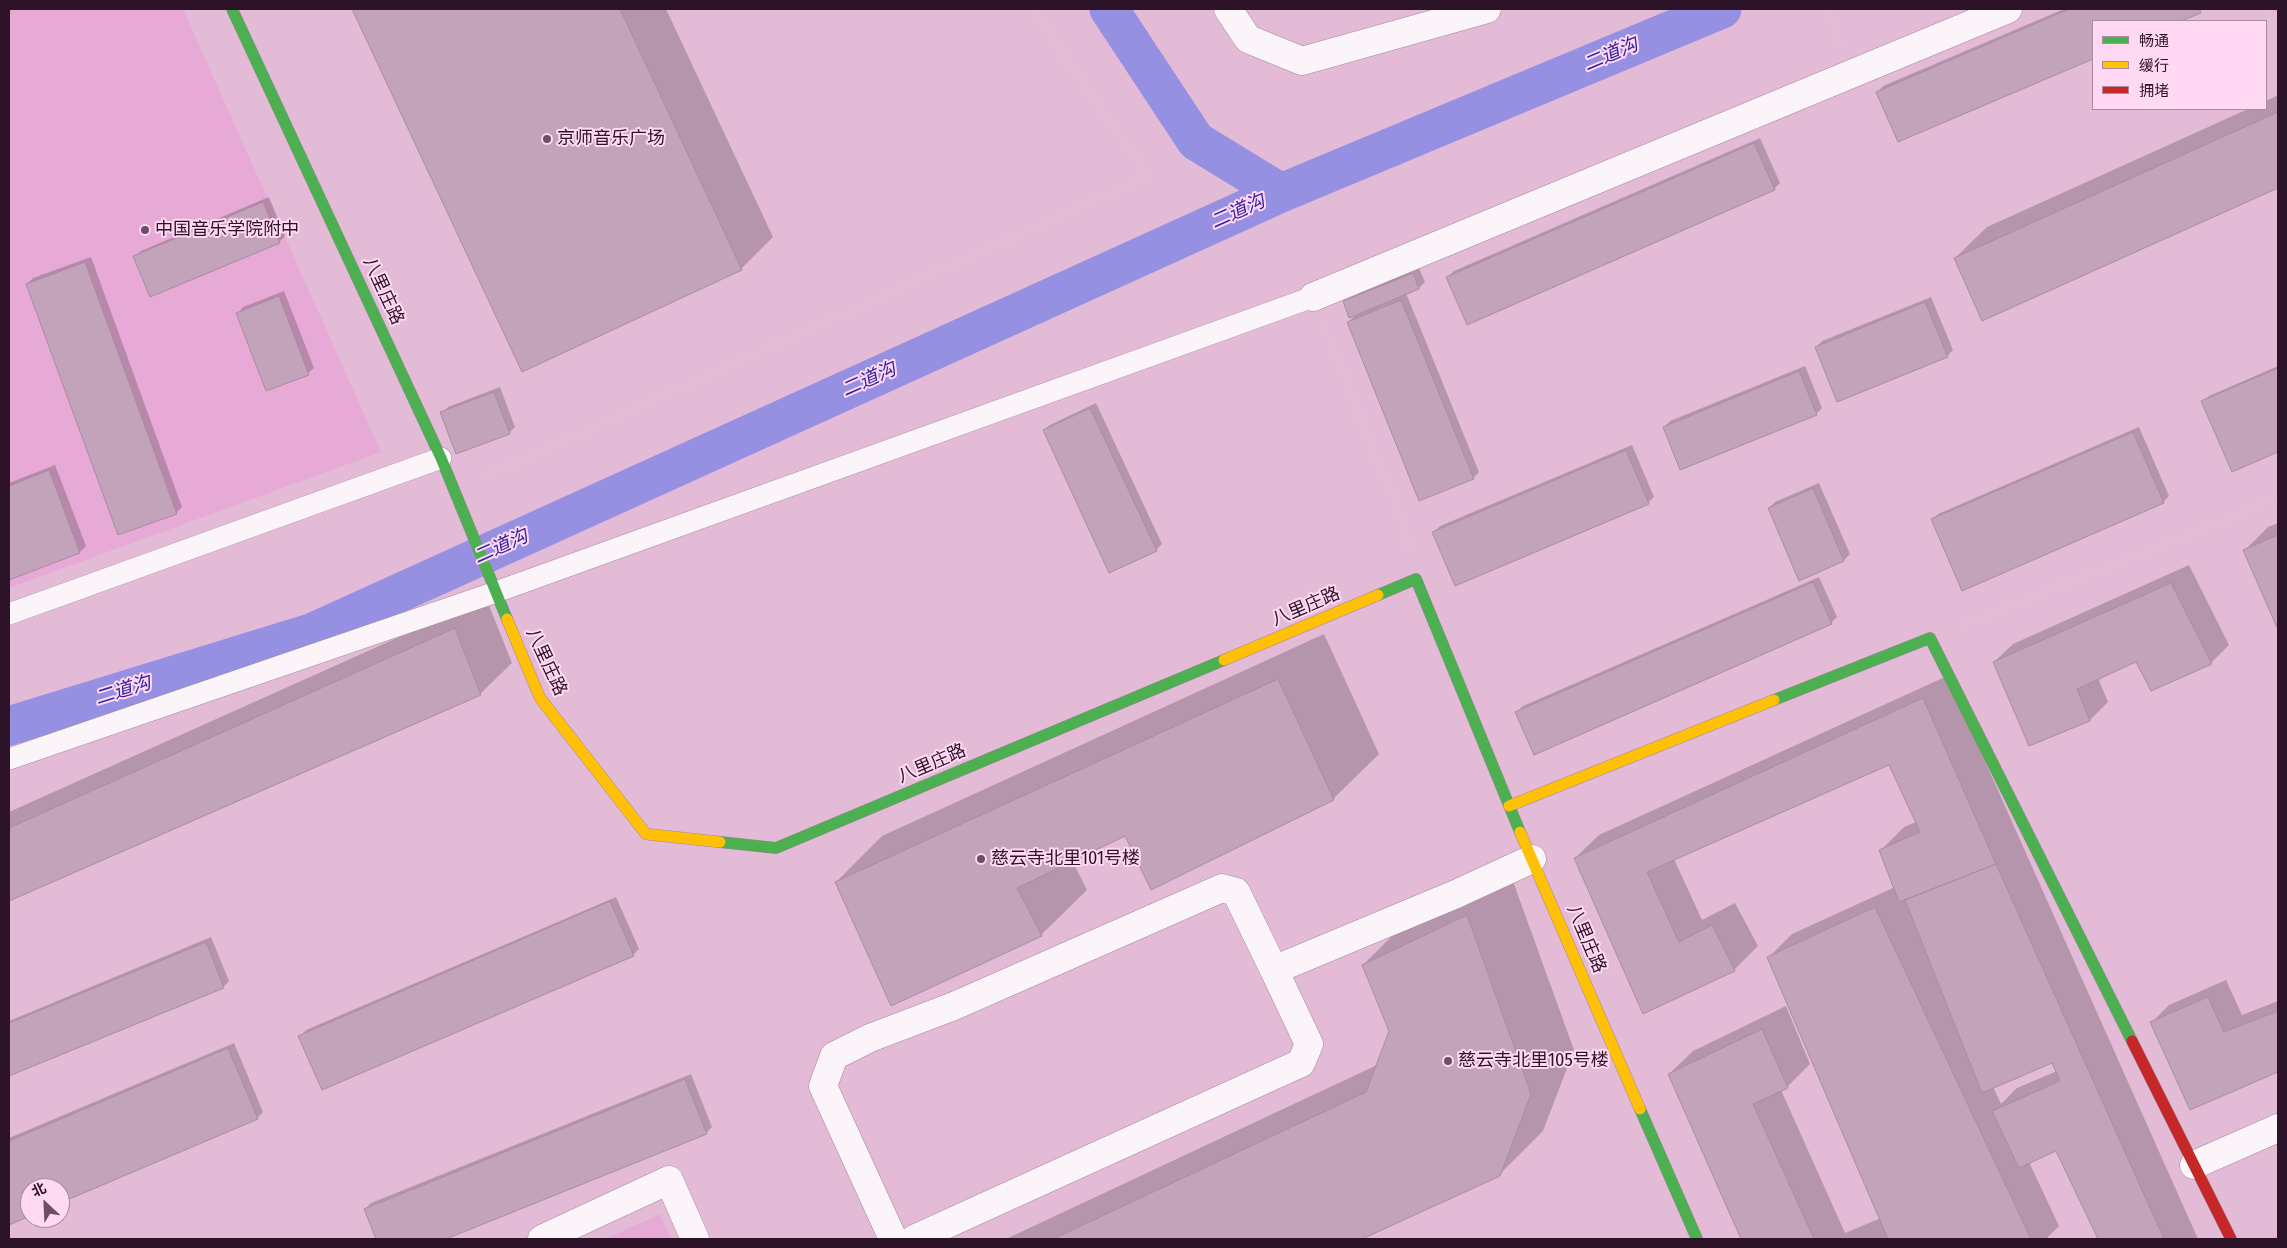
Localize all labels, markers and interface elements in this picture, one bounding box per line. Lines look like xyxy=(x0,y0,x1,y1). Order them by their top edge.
legend xyxy=(2092,20,2267,110)
text: 畅通 xyxy=(2139,32,2169,50)
water label: 二道沟 xyxy=(1580,33,1642,77)
text: 缓行 xyxy=(2139,57,2169,75)
text: 拥堵 xyxy=(2139,82,2169,100)
place label: 京师音乐广场 xyxy=(557,128,665,150)
marker: 京师音乐广场 xyxy=(541,133,553,145)
water label: 二道沟 xyxy=(1207,190,1269,234)
place label: 中国音乐学院附中 xyxy=(155,219,299,241)
marker: 中国音乐学院附中 xyxy=(139,224,151,236)
street label: 八里庄路 xyxy=(358,254,408,328)
water label: 二道沟 xyxy=(838,358,900,402)
water label: 二道沟 xyxy=(470,525,532,569)
street label: 八里庄路 xyxy=(1269,583,1343,631)
street label: 八里庄路 xyxy=(521,625,571,699)
water label: 二道沟 xyxy=(92,672,154,710)
street label: 八里庄路 xyxy=(895,740,969,788)
place label: 慈云寺北里101号楼 xyxy=(991,848,1140,870)
marker: 慈云寺北里101号楼 xyxy=(975,853,987,865)
street label: 八里庄路 xyxy=(1562,902,1610,976)
place label: 慈云寺北里105号楼 xyxy=(1458,1050,1609,1072)
marker: 慈云寺北里105号楼 xyxy=(1442,1055,1454,1067)
north arrow xyxy=(20,1178,70,1228)
text: 北 xyxy=(29,1179,49,1201)

